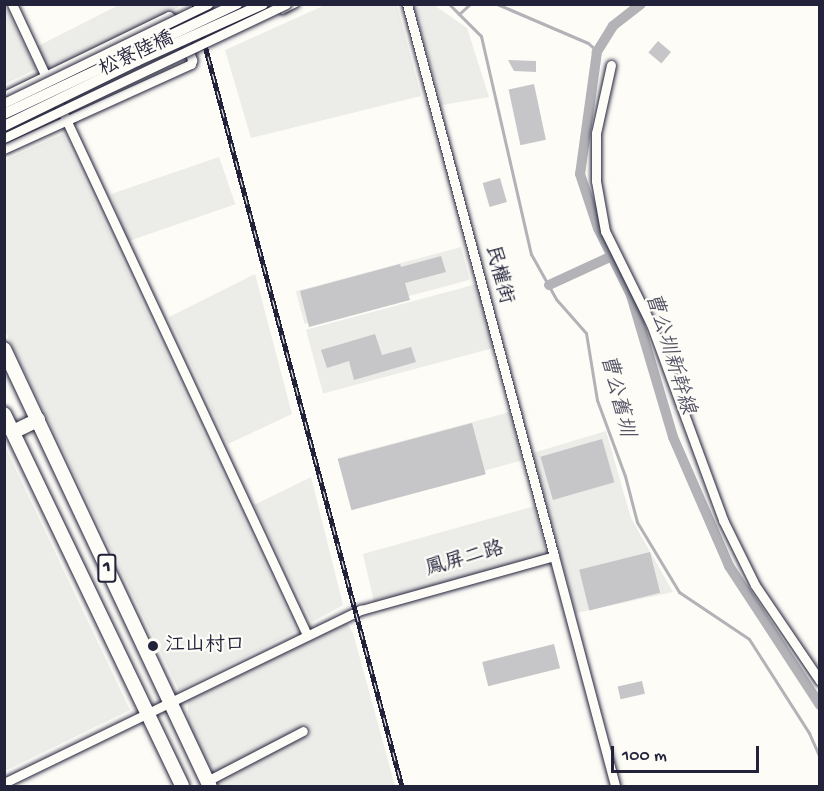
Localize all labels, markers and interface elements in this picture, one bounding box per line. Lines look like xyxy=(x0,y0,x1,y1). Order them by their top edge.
street label: 松寮陸橋 xyxy=(96,27,178,83)
street label: 民權街 xyxy=(479,243,517,307)
water label: 曹公圳新幹線 xyxy=(638,290,698,418)
water label: 曹公舊圳 xyxy=(593,352,637,440)
street label: 鳳屏二路 xyxy=(423,537,507,583)
road number: 1 xyxy=(96,553,118,583)
place label: 江山村口 xyxy=(165,634,245,658)
marker: 江山村口 xyxy=(146,639,160,653)
scale bar xyxy=(614,734,762,772)
text: 100 m xyxy=(622,746,667,767)

